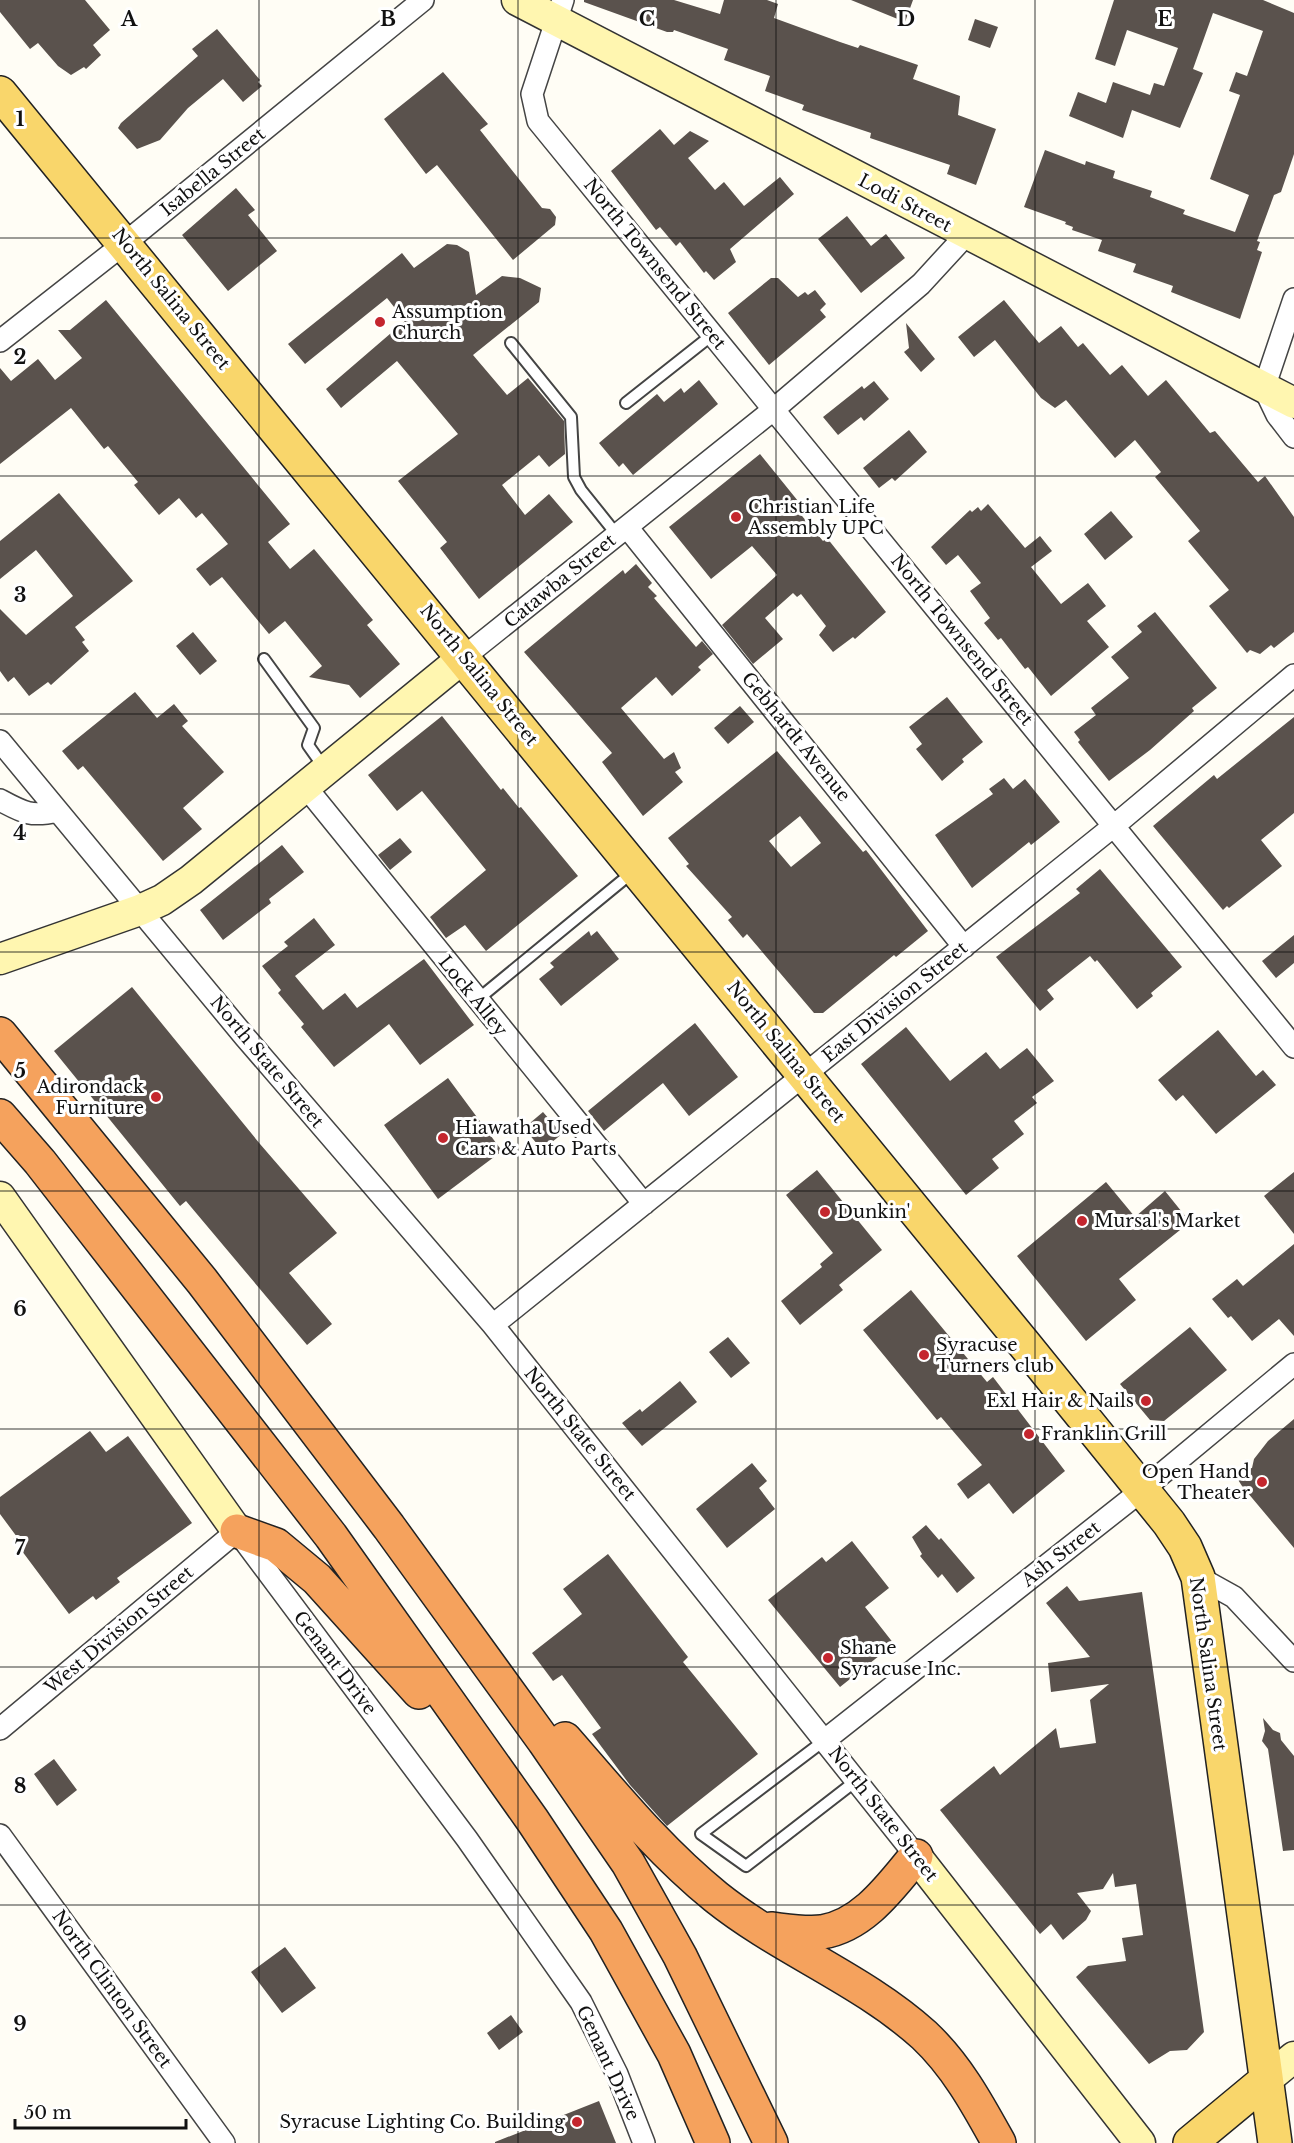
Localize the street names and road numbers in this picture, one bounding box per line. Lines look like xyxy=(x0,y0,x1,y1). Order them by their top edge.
street label: Isabella Street xyxy=(156,123,270,221)
street label: Lodi Street xyxy=(855,169,956,237)
street label: North Townsend Street xyxy=(579,174,731,354)
street label: North Salina Street xyxy=(107,224,235,374)
street label: Catawba Street xyxy=(500,529,620,633)
street label: North Townsend Street xyxy=(886,550,1038,730)
street label: North Salina Street xyxy=(415,600,543,750)
street label: Gebhardt Avenue xyxy=(737,668,855,806)
street label: East Division Street xyxy=(818,937,972,1067)
street label: Lock Alley xyxy=(434,951,512,1041)
street label: North Salina Street xyxy=(722,977,850,1127)
street label: North State Street xyxy=(206,992,329,1132)
street label: North State Street xyxy=(519,1363,641,1505)
street label: Ash Street xyxy=(1016,1516,1105,1592)
street label: West Division Street xyxy=(39,1561,198,1699)
street label: North Salina Street xyxy=(1185,1576,1231,1753)
street label: Genant Drive xyxy=(289,1607,381,1719)
street label: North State Street xyxy=(824,1742,943,1886)
street label: North Clinton Street xyxy=(47,1906,177,2072)
street label: Genant Drive xyxy=(572,2002,644,2124)

